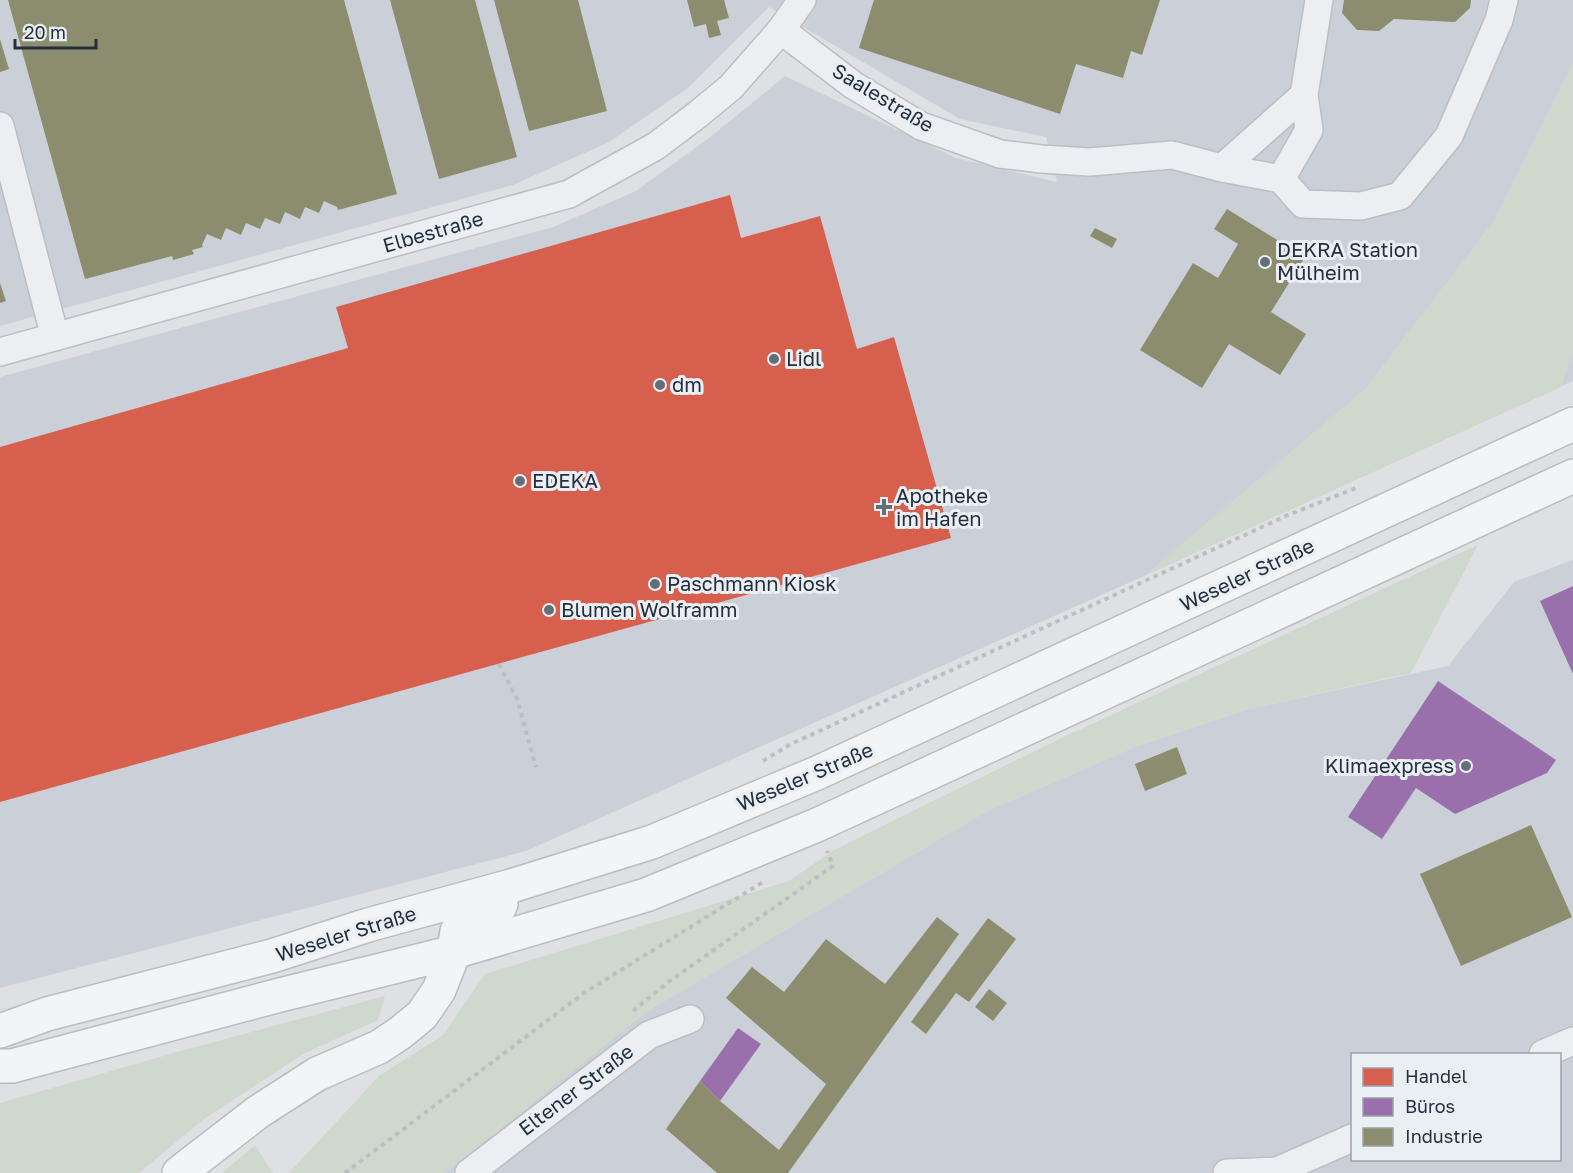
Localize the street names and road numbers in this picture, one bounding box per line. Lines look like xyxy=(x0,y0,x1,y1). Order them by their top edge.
street label: Saalestraße xyxy=(829,58,939,137)
street label: Elbestraße xyxy=(380,205,486,257)
street label: Weseler Straße xyxy=(1176,533,1317,616)
street label: Weseler Straße xyxy=(733,737,876,816)
street label: Weseler Straße xyxy=(273,900,419,966)
street label: Eltener Straße xyxy=(513,1038,637,1140)

